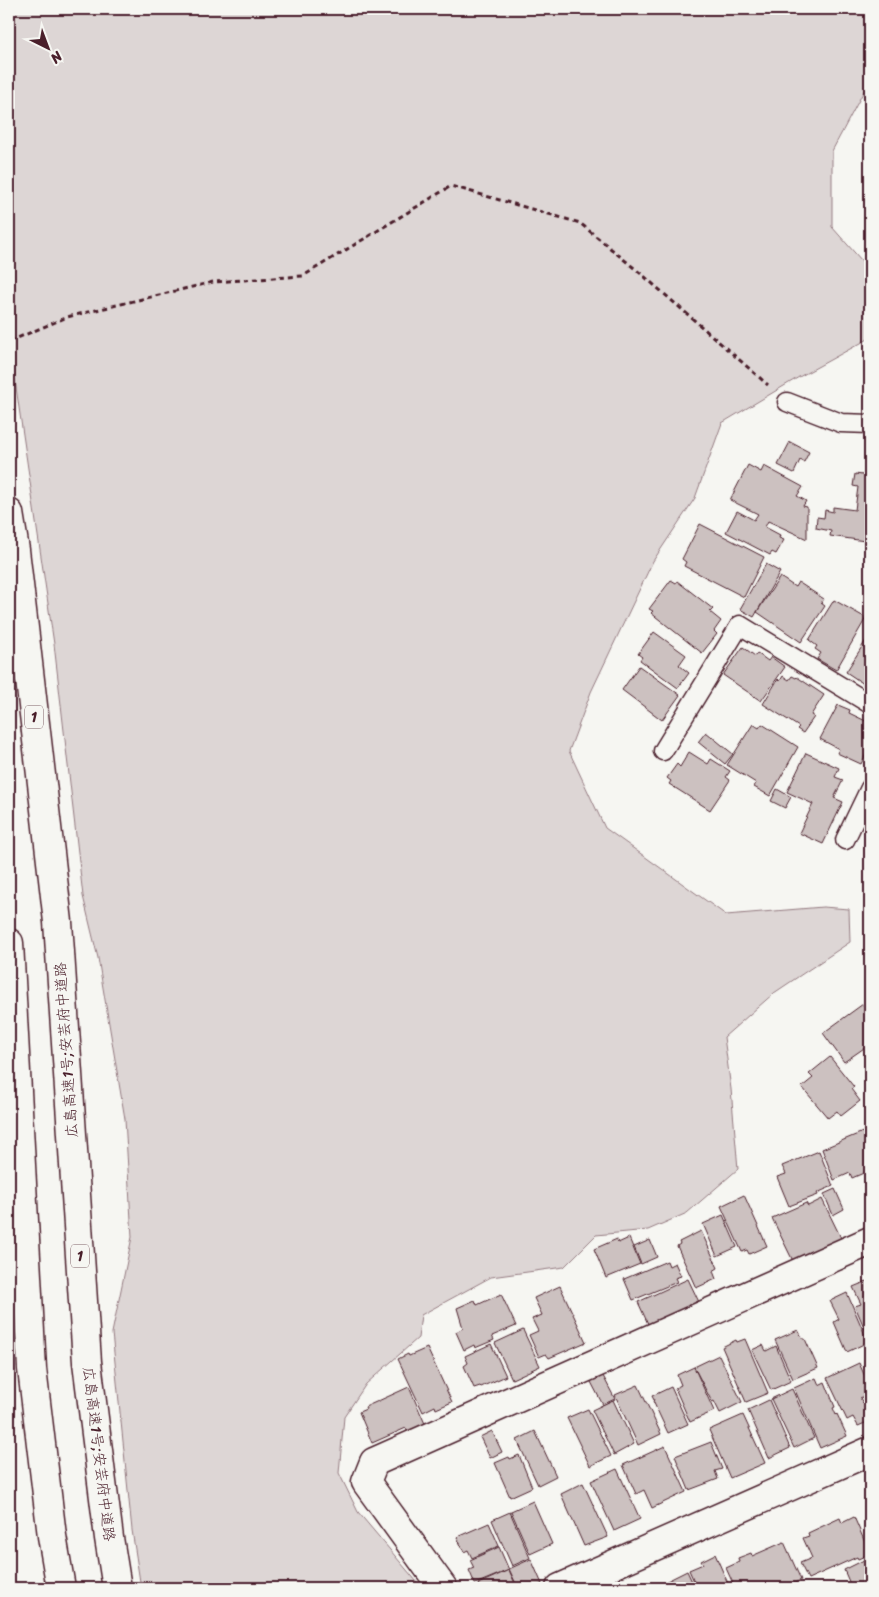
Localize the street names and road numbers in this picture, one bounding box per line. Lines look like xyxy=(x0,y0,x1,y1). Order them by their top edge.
road number: 1 xyxy=(25,706,43,729)
street label: 広島高速1号;安芸府中道路 xyxy=(47,961,85,1139)
road number: 1 xyxy=(71,1244,89,1268)
street label: 広島高速1号;安芸府中道路 xyxy=(75,1365,123,1543)

